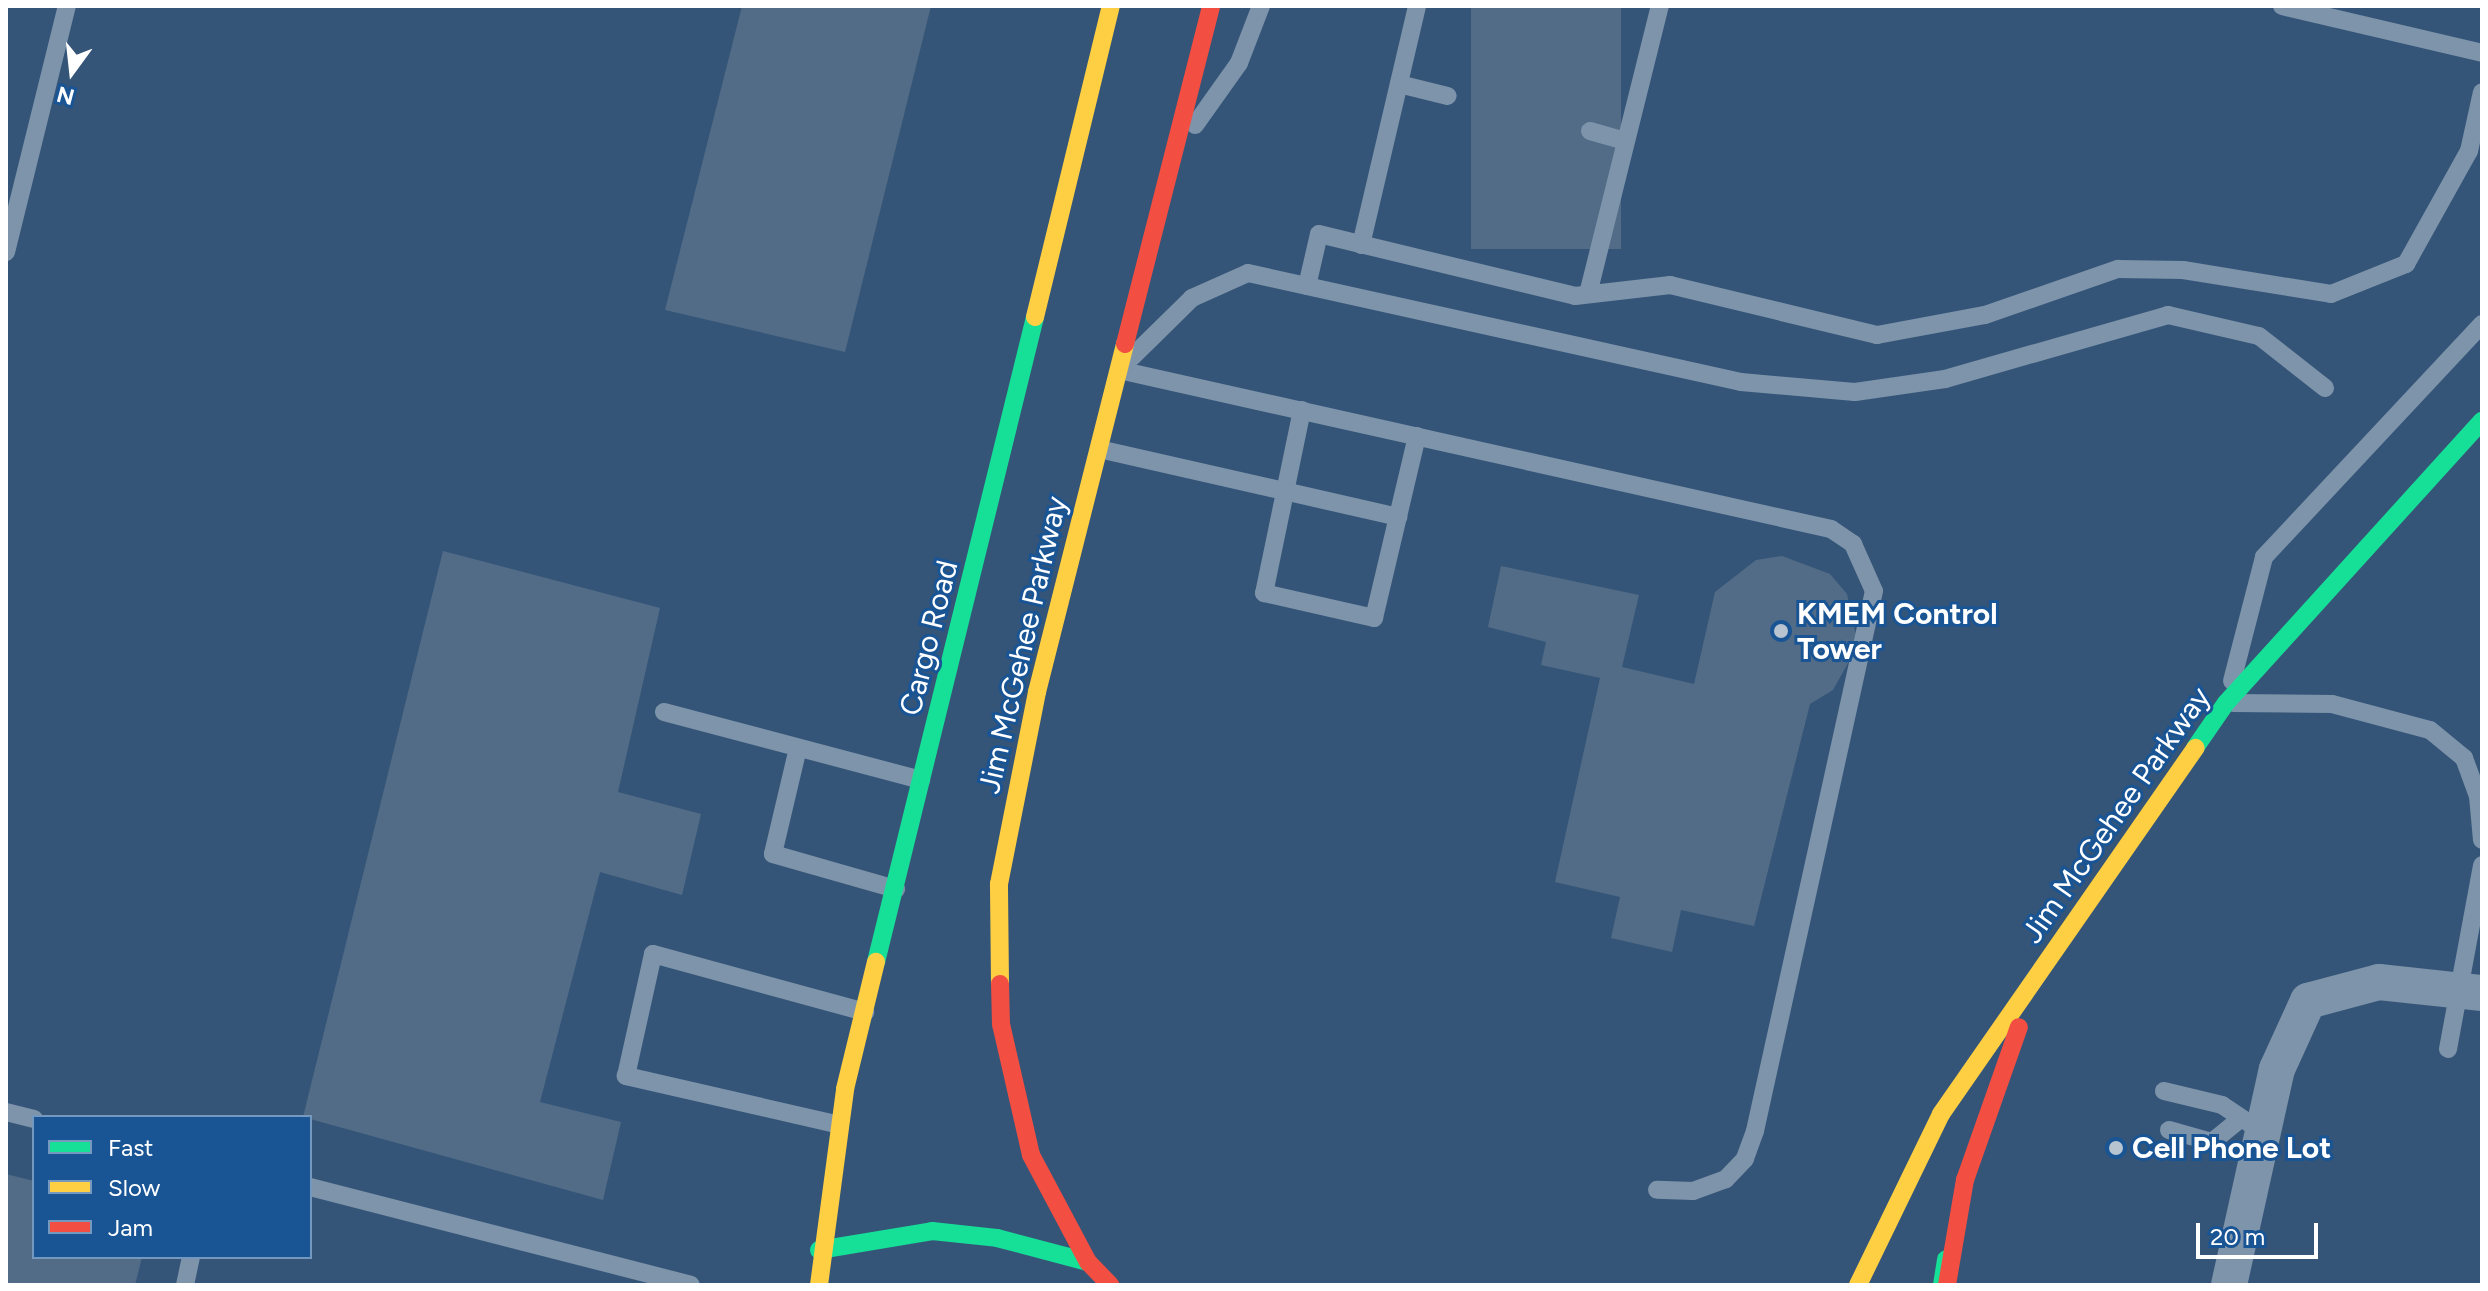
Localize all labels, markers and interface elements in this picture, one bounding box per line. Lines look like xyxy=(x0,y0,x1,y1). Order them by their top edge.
north arrow xyxy=(32,32,112,112)
text: N xyxy=(54,80,77,111)
street label: Jim McGehee Parkway xyxy=(971,493,1075,797)
street label: Cargo Road xyxy=(892,557,966,719)
place label: KMEM Control Tower xyxy=(1797,596,1998,666)
marker: KMEM Control Tower xyxy=(1772,622,1790,640)
street label: Jim McGehee Parkway xyxy=(2014,680,2218,950)
legend xyxy=(32,1115,312,1259)
place label: Cell Phone Lot xyxy=(2132,1130,2331,1166)
text: Fast xyxy=(108,1133,153,1162)
marker: Cell Phone Lot xyxy=(2107,1139,2125,1157)
text: Slow xyxy=(108,1173,160,1202)
scale bar xyxy=(2200,1207,2322,1257)
text: Jam xyxy=(108,1213,153,1242)
text: 20 m xyxy=(2210,1222,2265,1251)

